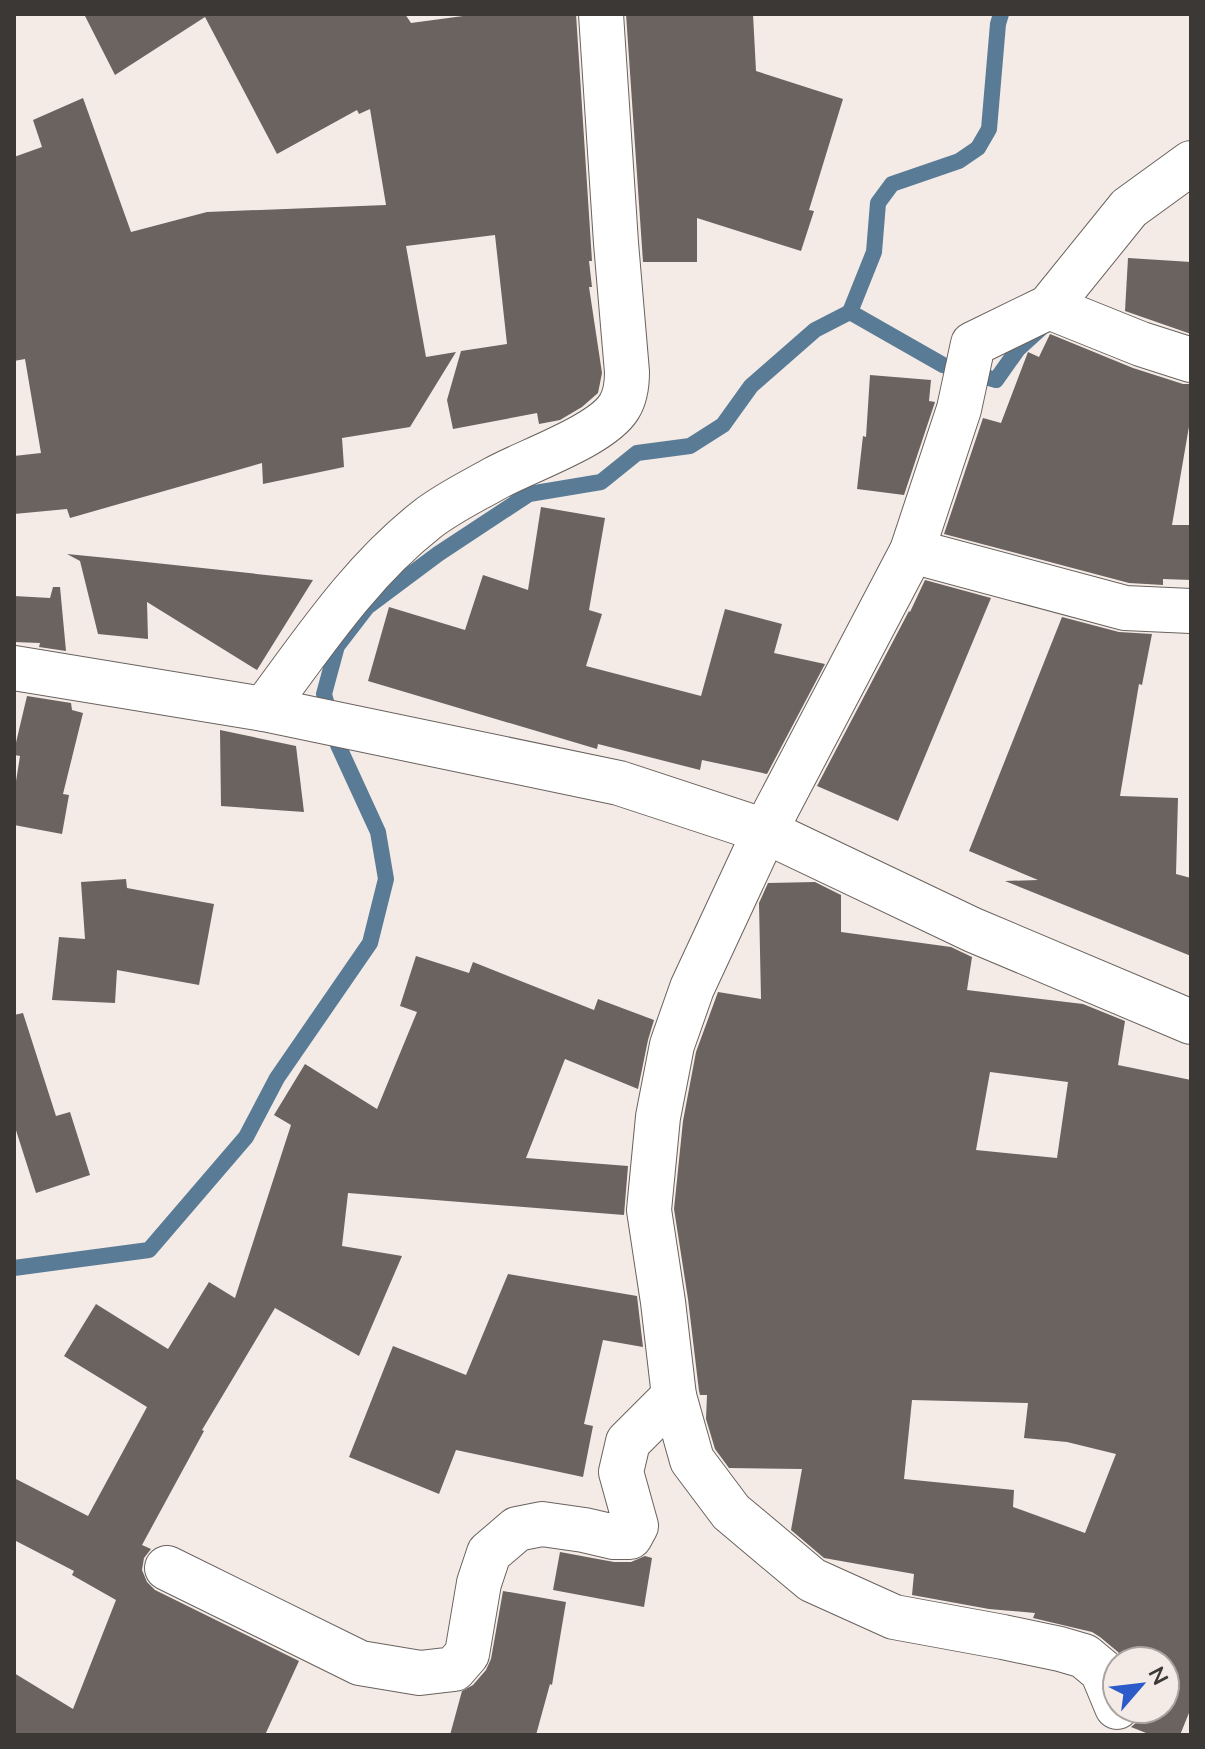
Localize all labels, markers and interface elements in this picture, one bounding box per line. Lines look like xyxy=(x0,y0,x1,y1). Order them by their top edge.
north arrow xyxy=(1101,1645,1181,1725)
text: N xyxy=(1142,1662,1175,1690)

